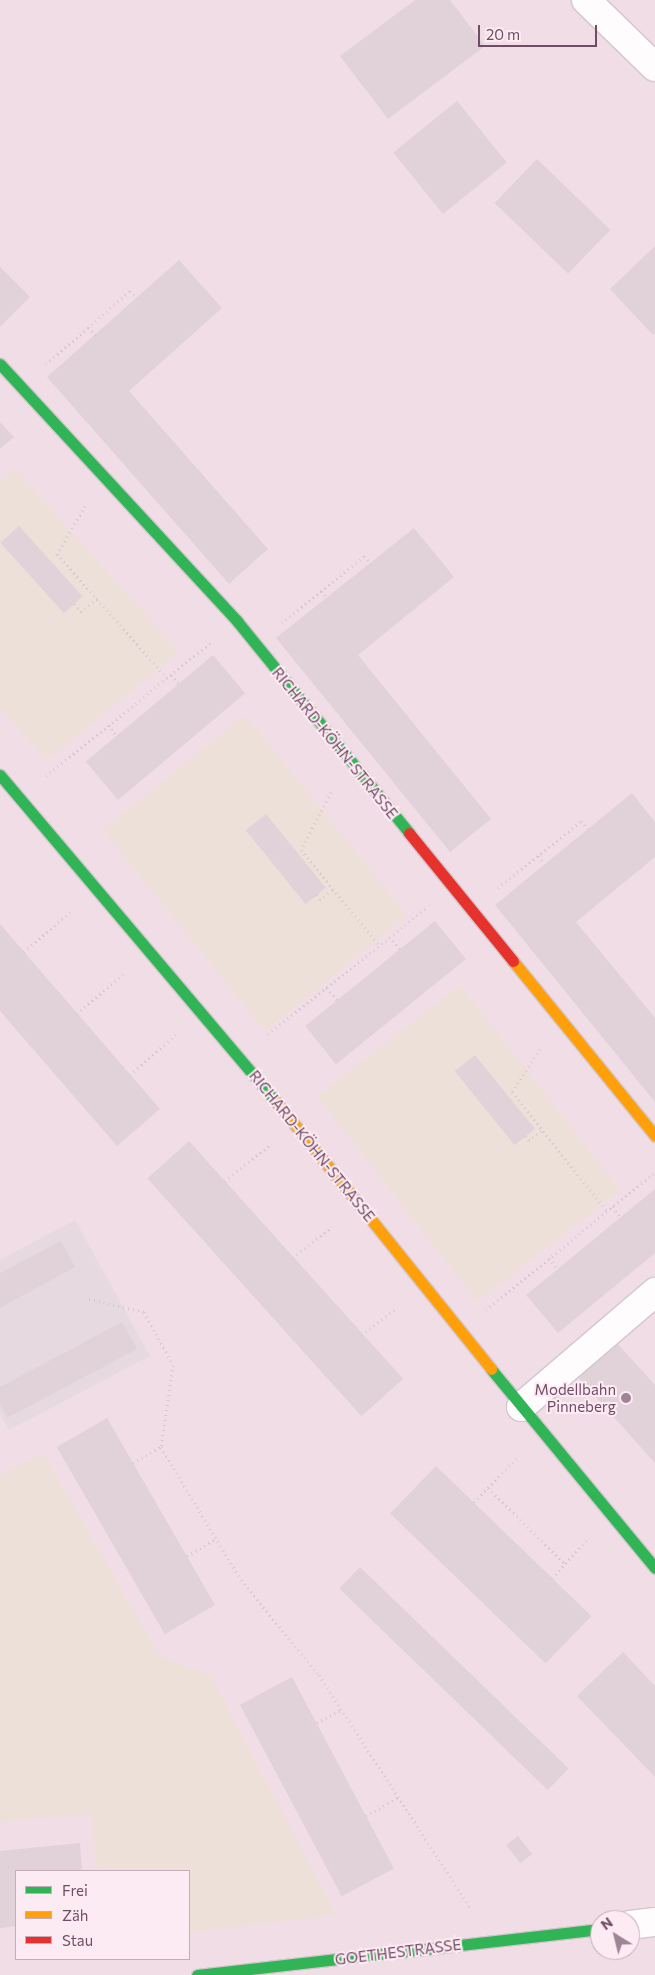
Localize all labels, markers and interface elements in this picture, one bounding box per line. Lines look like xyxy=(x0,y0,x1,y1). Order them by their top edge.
scale bar xyxy=(480,15,599,47)
text: 20 m xyxy=(486,25,520,43)
street label: RICHARD-KÖHN-STRASSE xyxy=(268,664,402,822)
street label: RICHARD-KÖHN-STRASSE xyxy=(245,1067,379,1225)
place label: Modellbahn Pinneberg xyxy=(535,1380,616,1415)
marker: Modellbahn Pinneberg xyxy=(620,1392,632,1404)
legend xyxy=(15,1870,190,1960)
text: Frei xyxy=(62,1881,88,1899)
text: Zäh xyxy=(62,1906,88,1924)
north arrow xyxy=(590,1910,640,1960)
text: N xyxy=(597,1913,616,1933)
text: Stau xyxy=(62,1931,93,1949)
street label: GOETHESTRASSE xyxy=(334,1935,462,1969)

